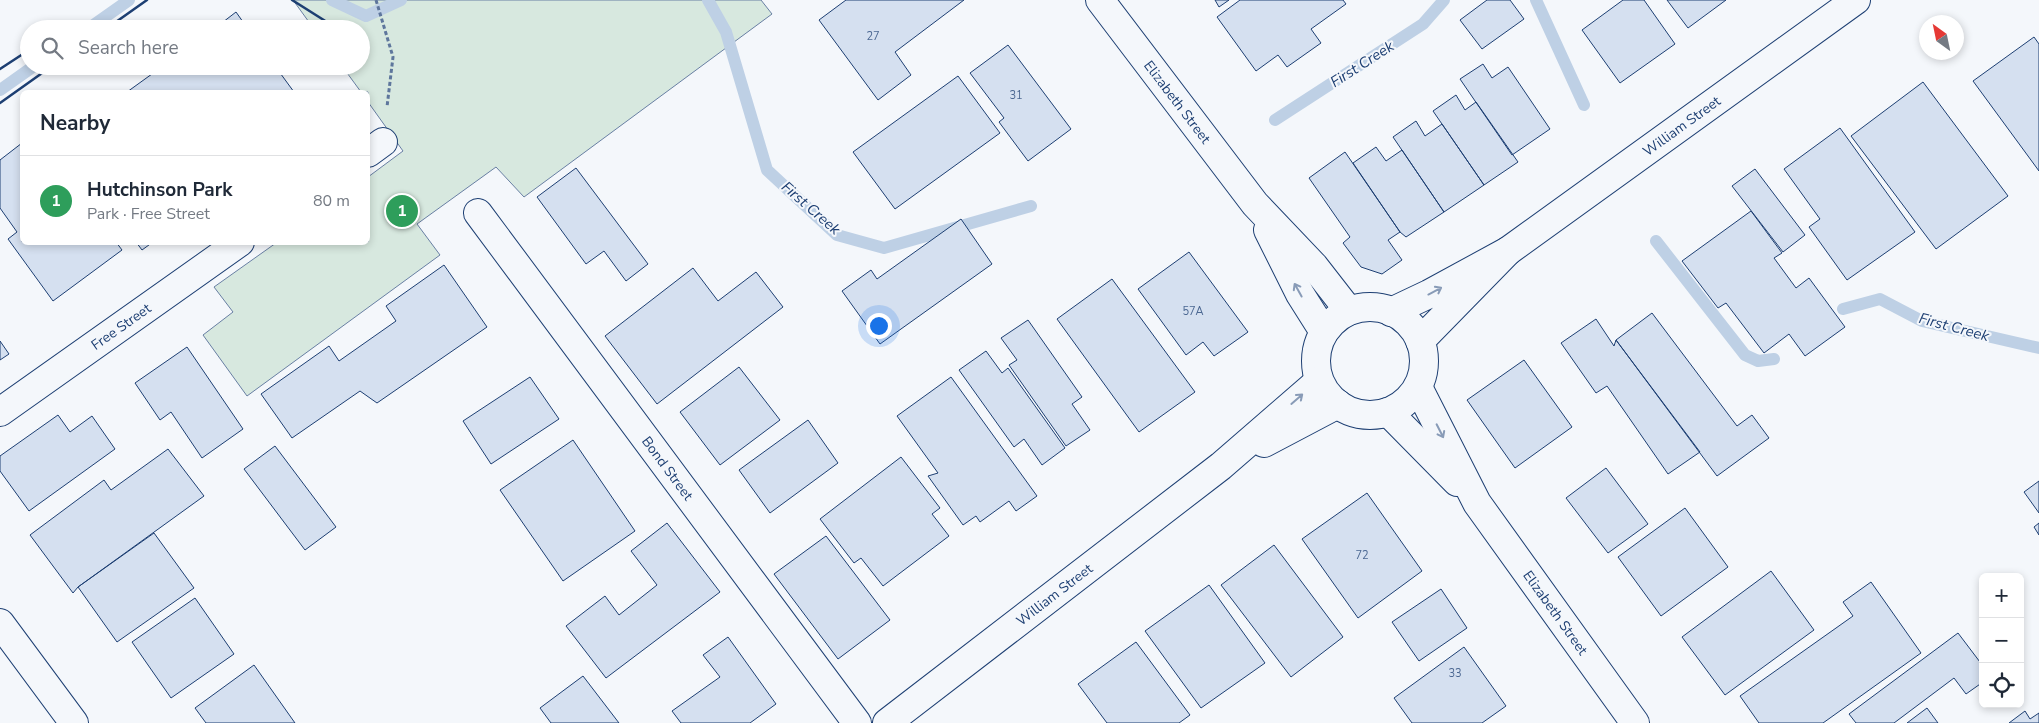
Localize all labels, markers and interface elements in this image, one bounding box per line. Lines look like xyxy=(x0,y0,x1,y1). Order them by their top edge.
north arrow xyxy=(1919,15,1964,60)
search box xyxy=(20,20,370,75)
house number: 27 xyxy=(866,29,880,44)
icon: search xyxy=(38,34,66,62)
text: Search here xyxy=(78,35,179,61)
water label: First Creek xyxy=(1326,36,1398,92)
street label: Elizabeth Street xyxy=(1140,56,1215,147)
house number: 31 xyxy=(1009,88,1023,103)
street label: William Street xyxy=(1639,91,1724,160)
text: Nearby xyxy=(40,109,110,137)
text: Hutchinson Park xyxy=(87,177,232,203)
water label: First Creek xyxy=(777,177,845,240)
text: 1 xyxy=(51,190,61,212)
text: 80 m xyxy=(313,190,350,212)
pin: 1 xyxy=(386,192,418,230)
text: Park · Free Street xyxy=(87,203,210,225)
one-way arrow xyxy=(1293,284,1303,298)
one-way arrow xyxy=(1427,286,1442,295)
street label: Free Street xyxy=(87,299,155,354)
house number: 57A xyxy=(1182,304,1204,319)
water label: First Creek xyxy=(1917,308,1992,346)
your location xyxy=(866,313,892,339)
one-way arrow xyxy=(1291,393,1304,405)
one-way arrow xyxy=(1436,423,1445,438)
street label: Bond Street xyxy=(638,432,698,504)
house number: 72 xyxy=(1355,548,1369,563)
street label: William Street xyxy=(1012,559,1096,630)
street label: Elizabeth Street xyxy=(1519,566,1593,659)
map controls xyxy=(1979,573,2024,708)
button: + xyxy=(1979,573,2024,618)
button: − xyxy=(1979,618,2024,663)
button: locate xyxy=(1979,663,2024,708)
house number: 33 xyxy=(1448,666,1462,681)

